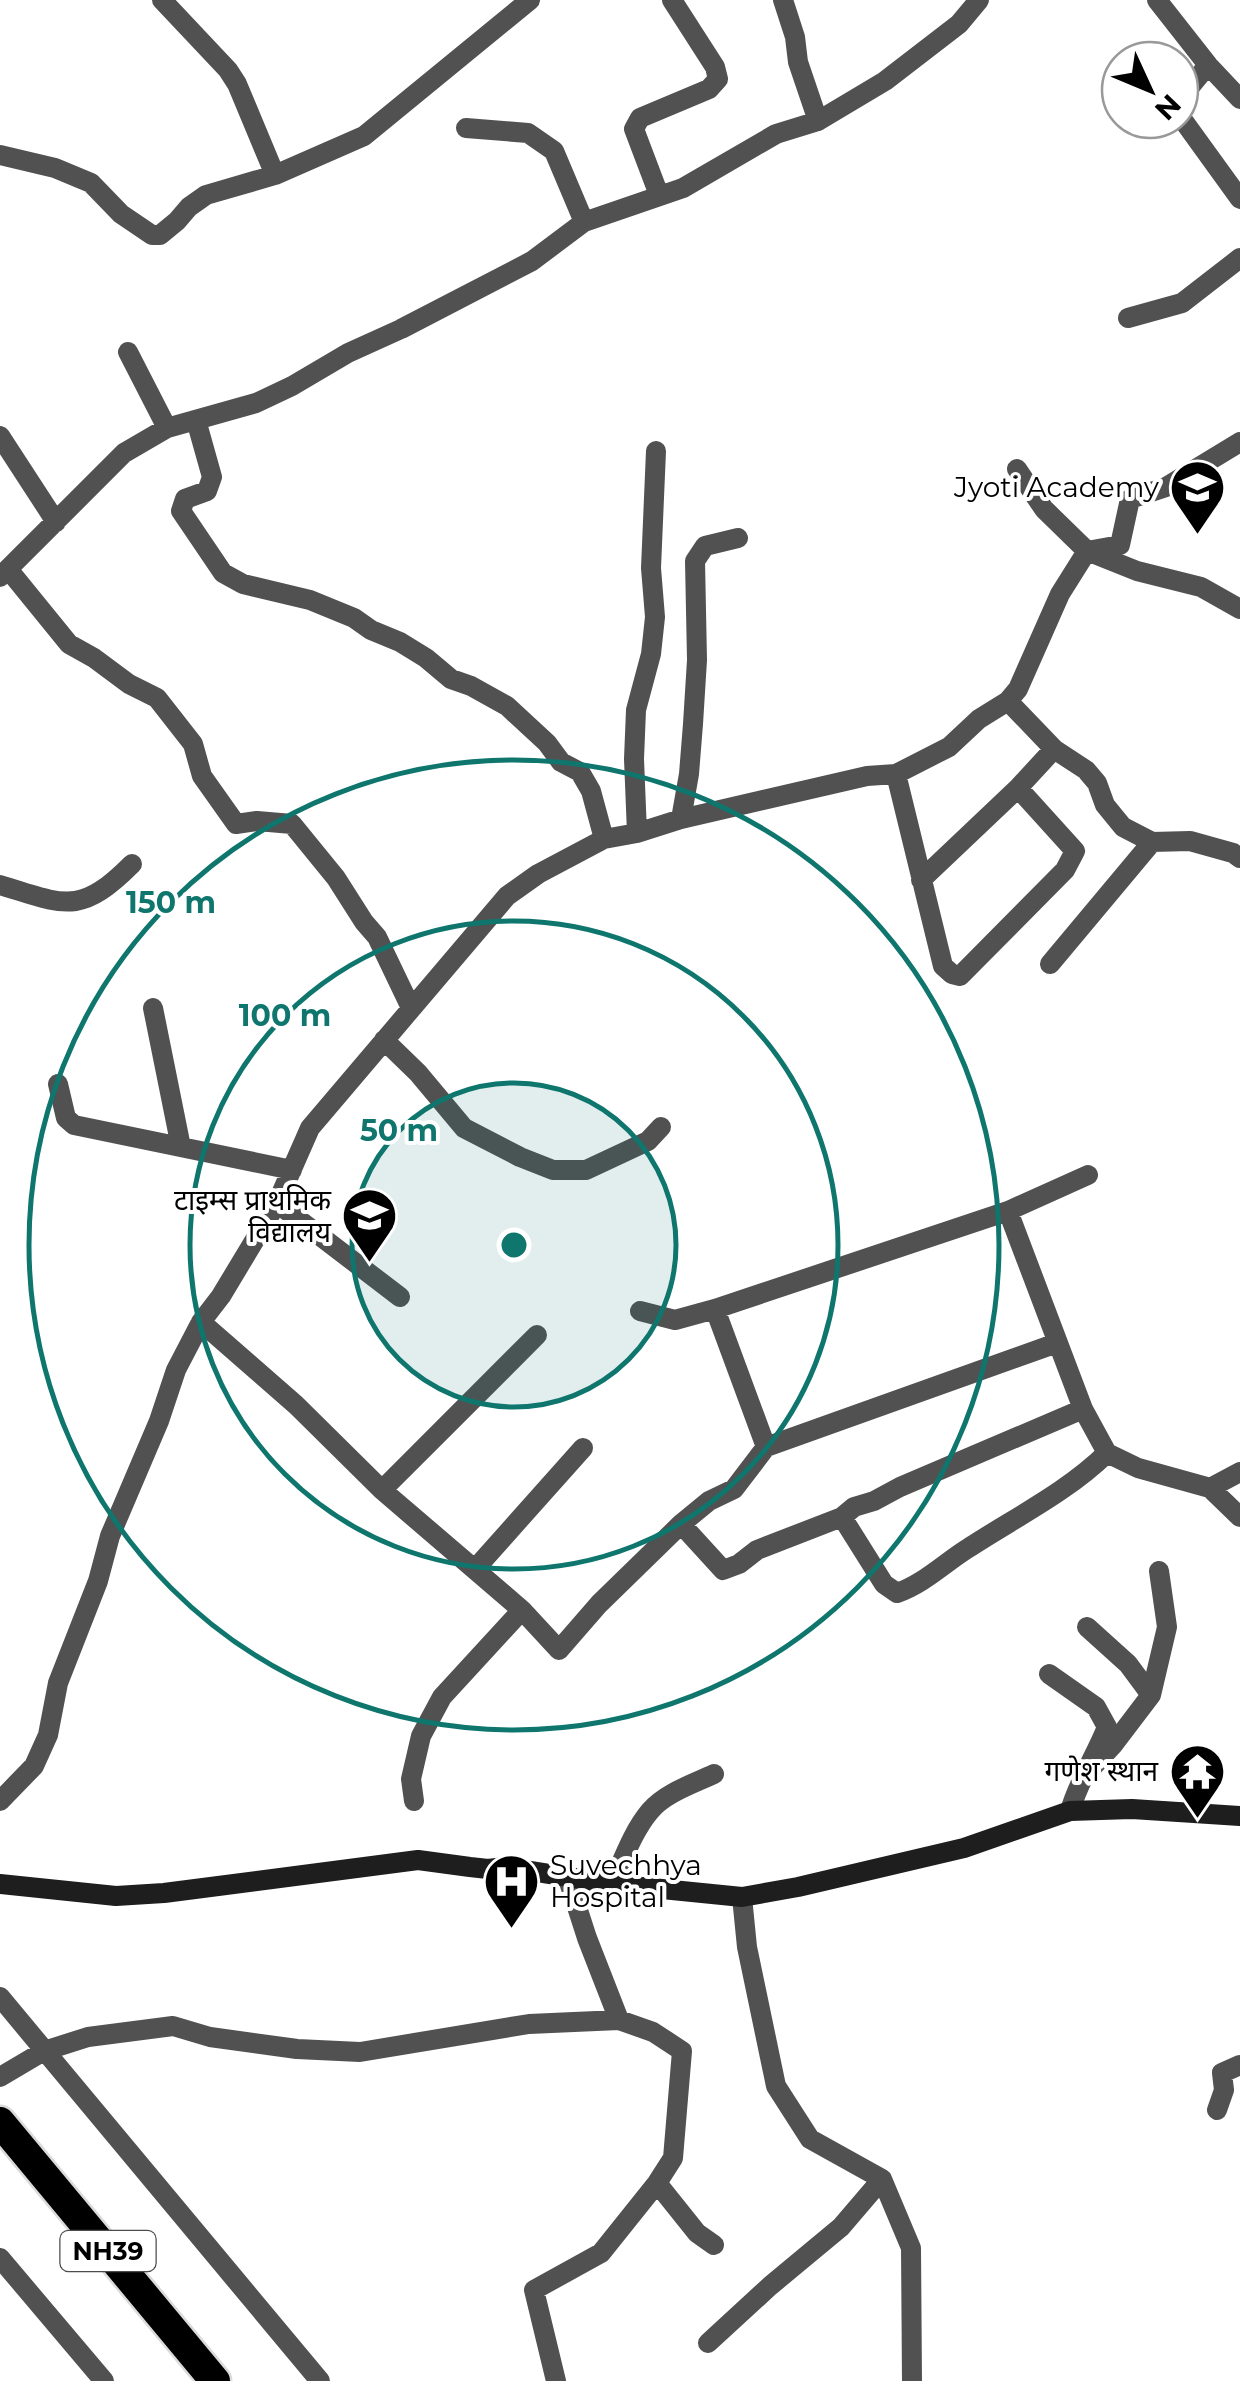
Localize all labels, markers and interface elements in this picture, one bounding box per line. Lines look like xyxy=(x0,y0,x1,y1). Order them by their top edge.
north arrow xyxy=(1100,40,1200,140)
text: N xyxy=(1148,87,1188,127)
school or university icon: Jyoti Academy xyxy=(1168,457,1228,536)
place label: Jyoti Academy xyxy=(953,470,1160,504)
text: 150 m xyxy=(126,884,216,921)
text: 100 m xyxy=(239,997,331,1034)
text: 50 m xyxy=(360,1112,438,1149)
place label: टाइम्स प्राथमिक विद्यालय xyxy=(174,1183,332,1249)
school or university icon: टाइम्स प्राथमिक विद्यालय xyxy=(340,1186,400,1265)
centre of rings xyxy=(496,1227,532,1263)
temple icon: गणेश स्थान xyxy=(1167,1741,1227,1820)
place label: गणेश स्थान xyxy=(1045,1754,1158,1788)
place label: Suvechhya Hospital xyxy=(550,1848,702,1914)
hospital icon: Suvechhya Hospital xyxy=(481,1851,541,1930)
road number: NH39 xyxy=(61,2231,156,2271)

